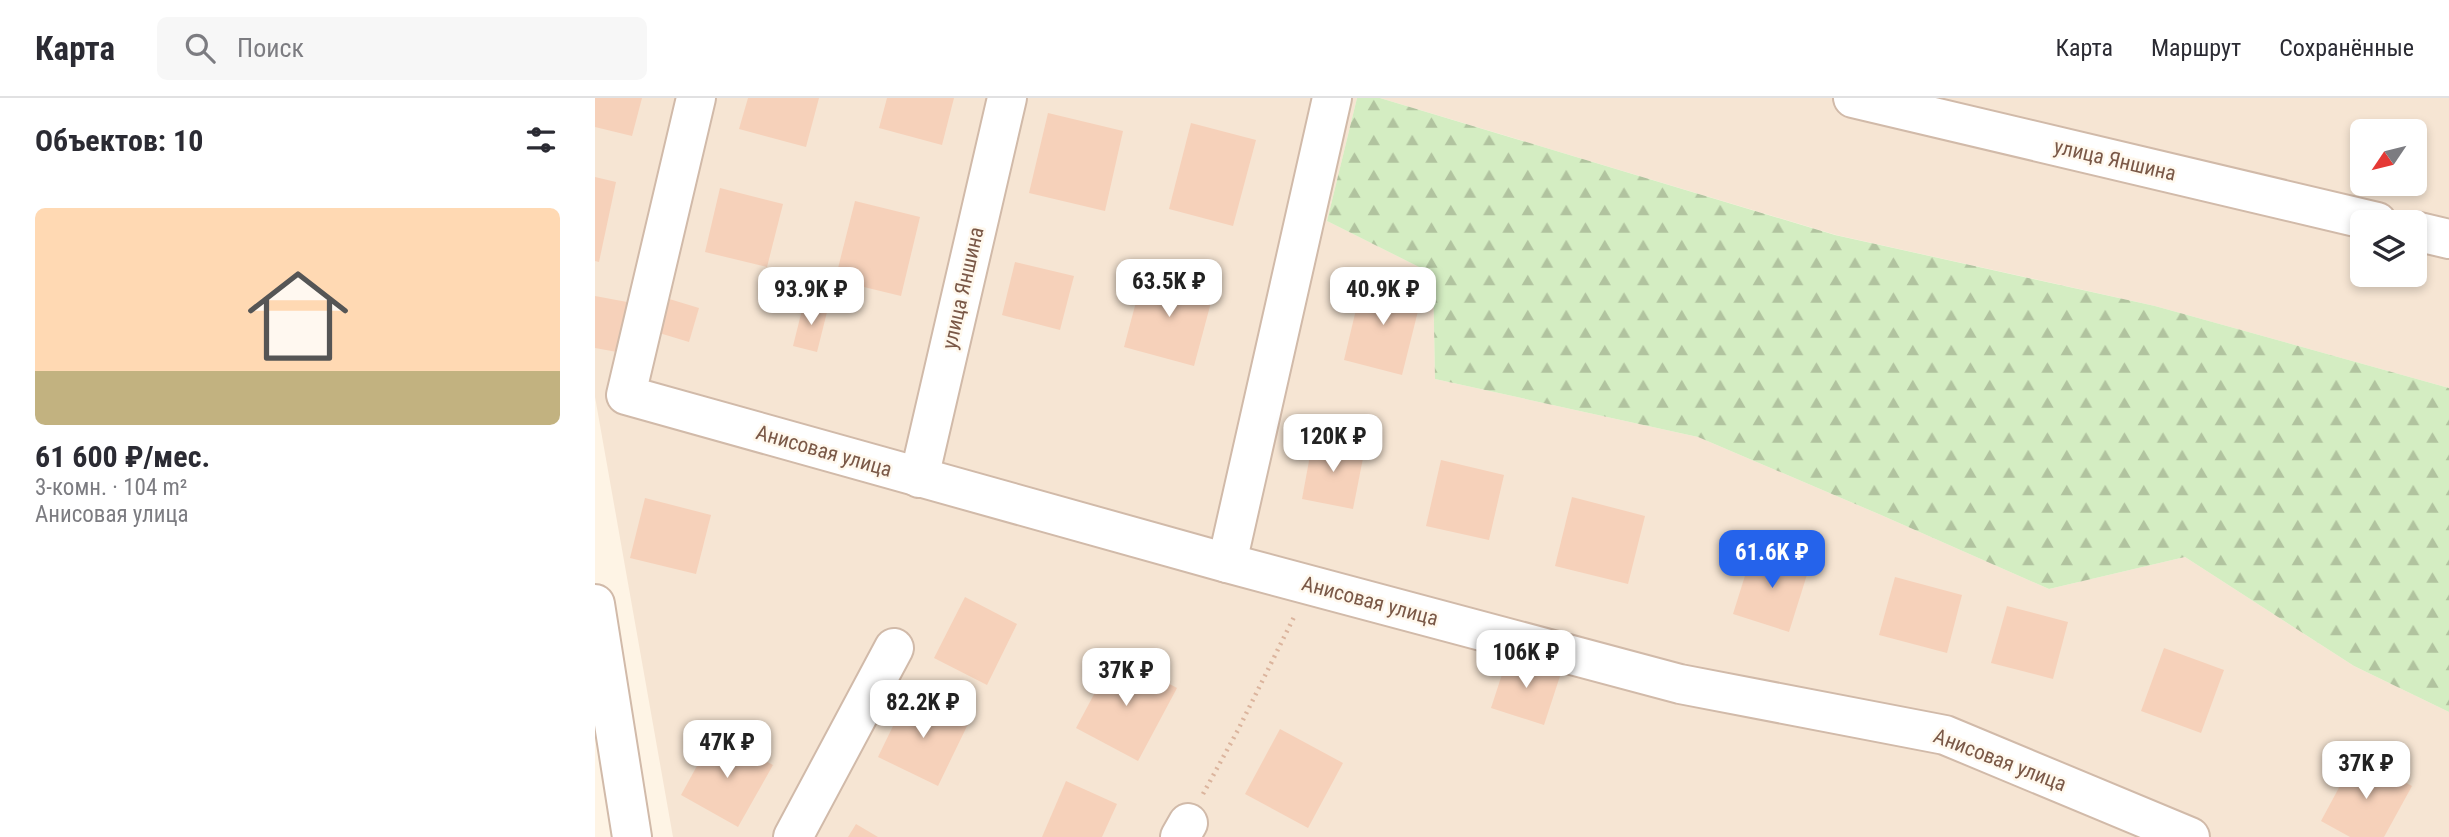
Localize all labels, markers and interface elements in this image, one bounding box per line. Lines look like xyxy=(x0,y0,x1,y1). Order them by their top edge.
search box xyxy=(157,17,647,80)
text: Карта xyxy=(35,29,115,68)
icon: search xyxy=(181,29,219,67)
text: Поиск xyxy=(237,33,304,63)
text: Карта xyxy=(2056,34,2113,62)
text: Маршрут xyxy=(2151,34,2241,62)
text: Сохранённые xyxy=(2279,34,2414,62)
north arrow xyxy=(2350,119,2427,196)
map controls xyxy=(2350,119,2427,287)
icon: filters xyxy=(522,121,560,159)
text: Объектов: 10 xyxy=(35,123,203,158)
street label: улица Яншина xyxy=(2052,134,2178,186)
button: layers xyxy=(2350,210,2427,287)
street label: улица Яншина xyxy=(937,225,989,351)
icon: home xyxy=(235,253,361,379)
pin: 63.5K ₽ xyxy=(1104,260,1234,319)
pin: 93.9K ₽ xyxy=(746,268,876,327)
text: 63.5K ₽ xyxy=(1132,268,1206,295)
pin: 40.9K ₽ xyxy=(1318,268,1448,327)
text: 93.9K ₽ xyxy=(774,276,848,303)
text: 40.9K ₽ xyxy=(1346,276,1420,303)
pin: 120K ₽ xyxy=(1276,414,1390,474)
street label: Анисовая улица xyxy=(753,420,895,482)
text: 120K ₽ xyxy=(1299,423,1367,450)
text: 61 600 ₽/мес. xyxy=(35,439,210,474)
text: 3-комн. · 104 m² xyxy=(35,474,187,501)
text: Анисовая улица xyxy=(35,501,188,528)
pin: 61.6K ₽ xyxy=(1707,531,1837,590)
text: 61.6K ₽ xyxy=(1735,539,1809,566)
street label: Анисовая улица xyxy=(1299,571,1441,631)
pin: 106K ₽ xyxy=(1469,630,1583,690)
text: 106K ₽ xyxy=(1492,639,1560,666)
pin: 37K ₽ xyxy=(1077,648,1175,708)
text: 37K ₽ xyxy=(1098,657,1154,684)
pin: 82.2K ₽ xyxy=(858,680,988,740)
text: 82.2K ₽ xyxy=(886,689,960,716)
pin: 47K ₽ xyxy=(678,720,776,780)
street label: Анисовая улица xyxy=(1930,724,2070,796)
text: 47K ₽ xyxy=(699,729,755,756)
pin: 37K ₽ xyxy=(2317,742,2415,801)
text: 37K ₽ xyxy=(2338,750,2394,777)

